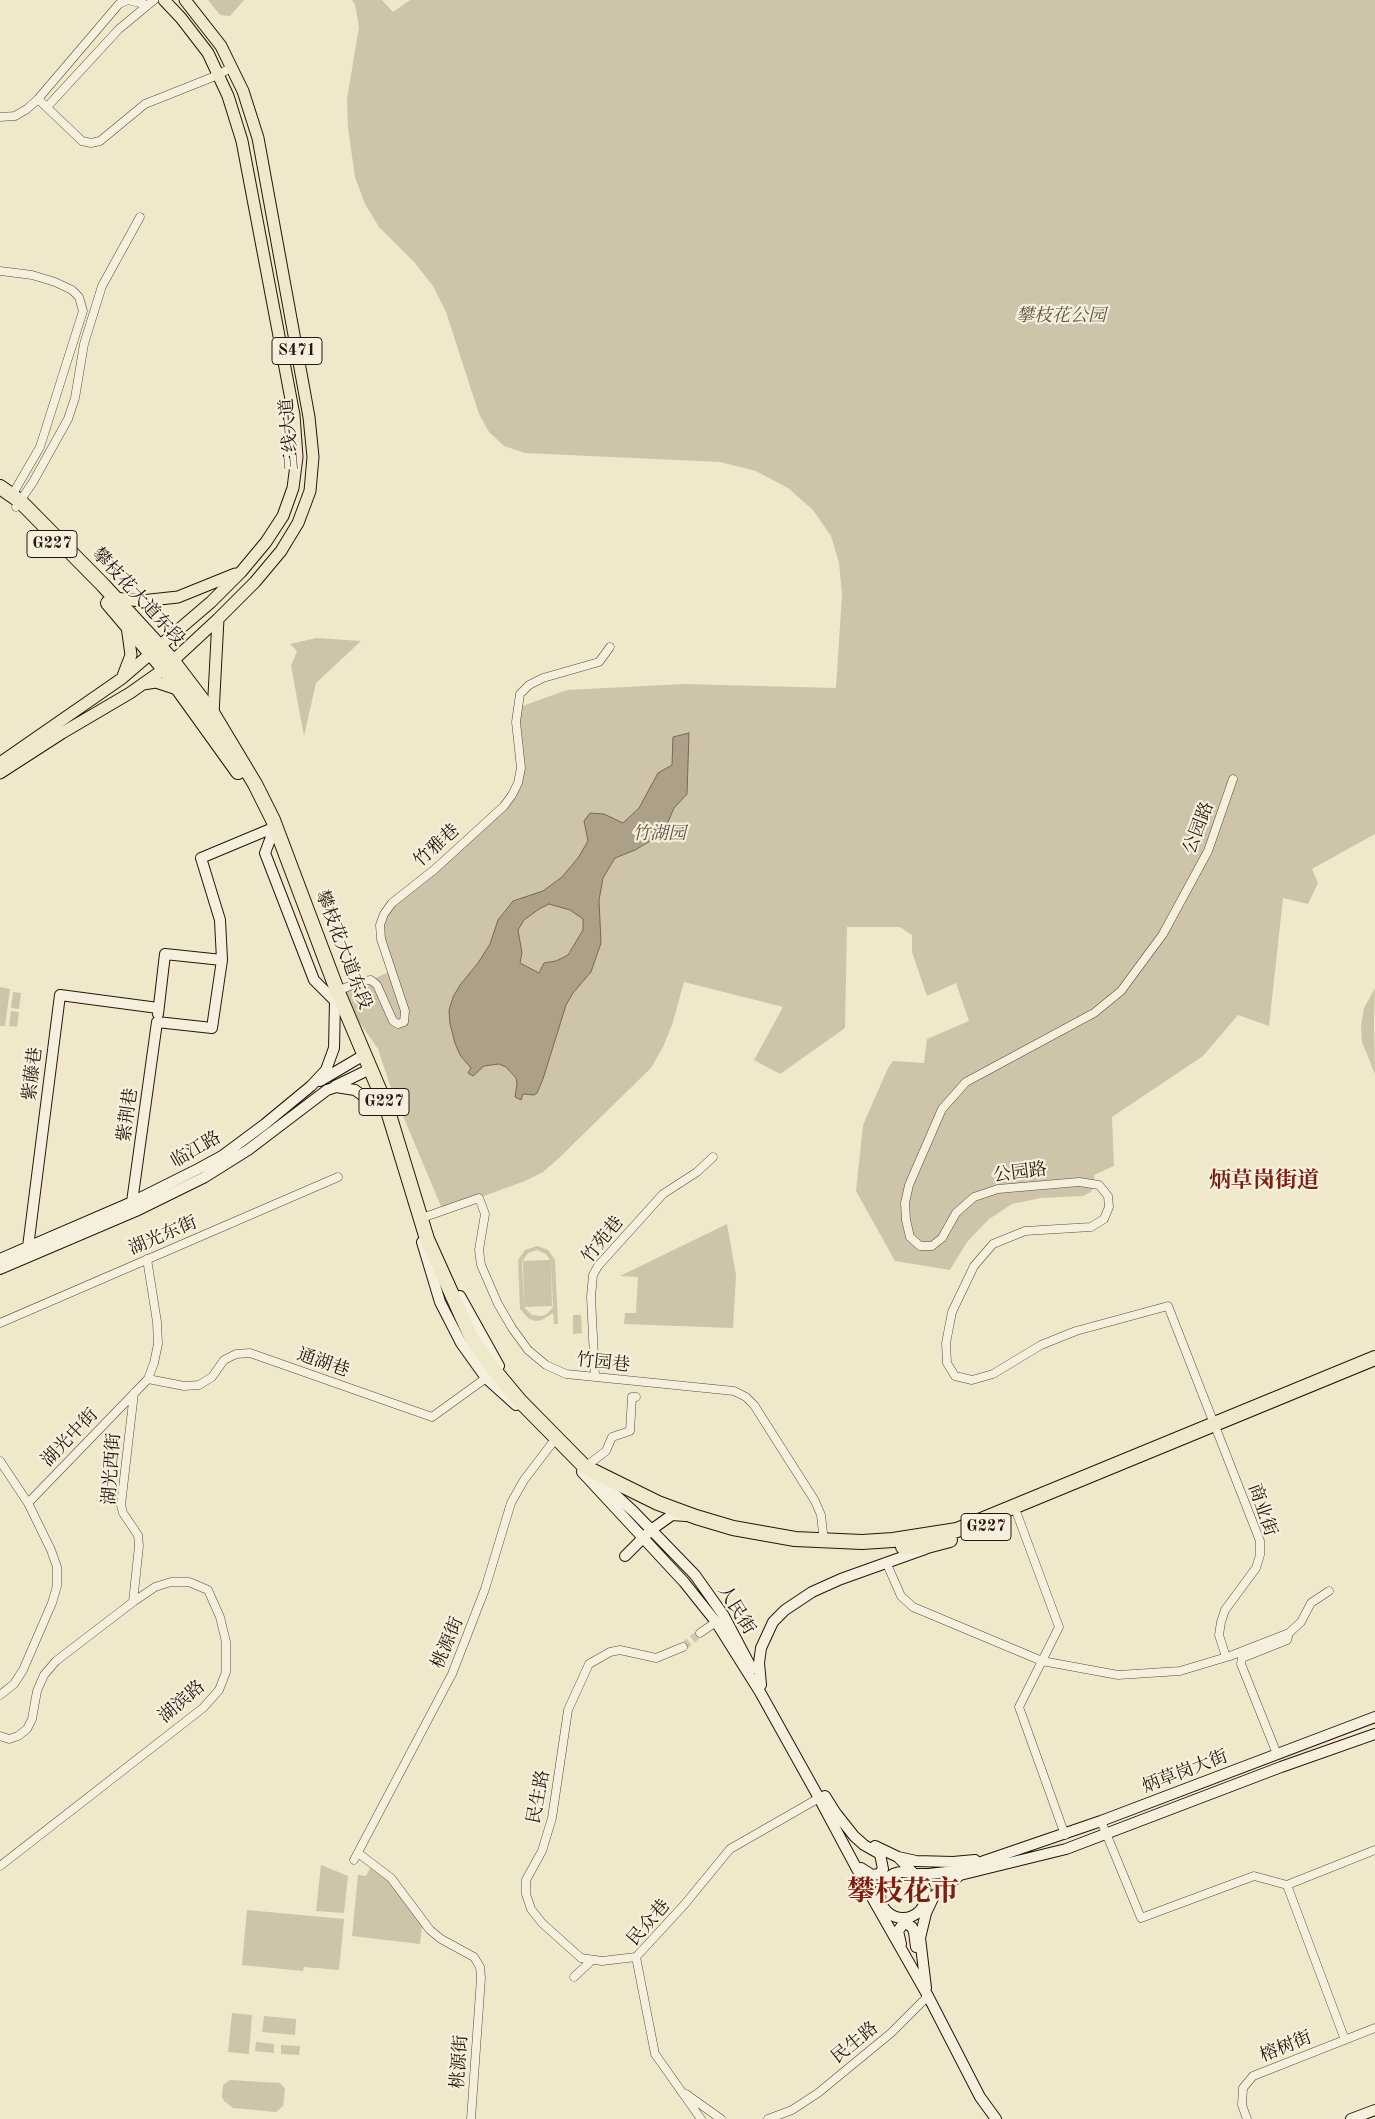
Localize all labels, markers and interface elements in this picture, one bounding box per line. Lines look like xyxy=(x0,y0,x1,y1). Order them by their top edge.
park label: 攀枝花公园 xyxy=(1016,305,1106,327)
road number: S471 xyxy=(272,338,322,364)
street label: 三线大道 xyxy=(276,397,304,471)
road number: G227 xyxy=(27,530,77,558)
street label: 攀枝花大道东段 xyxy=(87,544,189,650)
street label: 公园路 xyxy=(1179,799,1219,857)
street label: 竹雅巷 xyxy=(410,820,464,872)
park label: 竹湖园 xyxy=(632,823,686,845)
street label: 攀枝花大道东段 xyxy=(310,887,376,1013)
street label: 紫藤巷 xyxy=(19,1046,47,1102)
street label: 紫荆巷 xyxy=(114,1087,142,1143)
road number: G227 xyxy=(359,1088,409,1116)
street label: 临江路 xyxy=(167,1127,225,1173)
street label: 公园路 xyxy=(992,1159,1048,1187)
district label: 炳草岗街道 xyxy=(1209,1168,1319,1194)
street label: 湖光东街 xyxy=(126,1212,200,1260)
street label: 竹苑巷 xyxy=(578,1212,628,1268)
street label: 通湖巷 xyxy=(294,1344,352,1382)
street label: 竹园巷 xyxy=(575,1349,631,1377)
street label: 湖光中街 xyxy=(37,1405,103,1471)
street label: 湖光西街 xyxy=(99,1432,125,1506)
street label: 商业街 xyxy=(1243,1481,1281,1539)
road number: G227 xyxy=(961,1514,1011,1540)
street label: 人民街 xyxy=(713,1581,759,1639)
street label: 桃源街 xyxy=(428,1614,468,1672)
street label: 湖滨路 xyxy=(155,1676,209,1728)
street label: 炳草岗大街 xyxy=(1139,1746,1231,1798)
street label: 民生路 xyxy=(523,1768,555,1826)
district label: 攀枝花市 xyxy=(847,1876,959,1910)
street label: 民众巷 xyxy=(623,1896,675,1950)
street label: 民生路 xyxy=(827,2018,883,2068)
street label: 榕树街 xyxy=(1257,2027,1315,2067)
street label: 桃源街 xyxy=(447,2034,473,2090)

